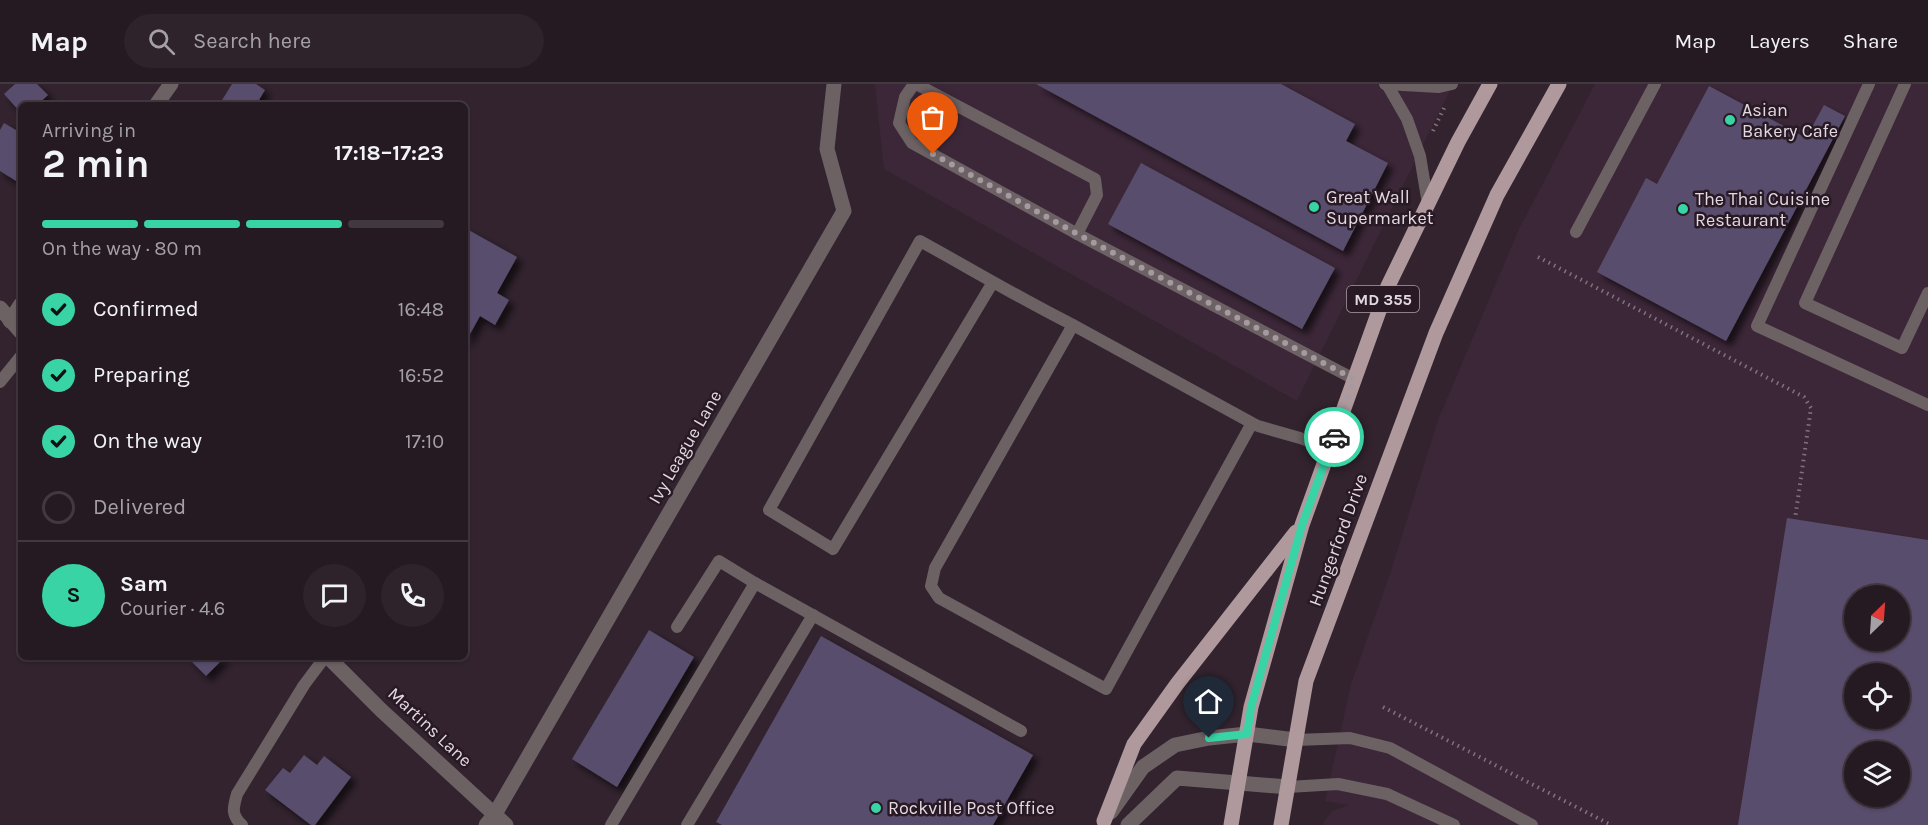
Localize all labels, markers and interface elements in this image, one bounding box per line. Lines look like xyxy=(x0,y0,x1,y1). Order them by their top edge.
search box xyxy=(124,14,544,68)
text: Map xyxy=(30,25,88,58)
icon: search xyxy=(145,25,178,58)
text: Search here xyxy=(193,28,311,54)
text: Map xyxy=(1674,29,1716,53)
text: Layers xyxy=(1749,29,1810,53)
text: Share xyxy=(1843,29,1898,53)
pin xyxy=(907,92,958,154)
place label: Asian Bakery Cafe xyxy=(1742,99,1838,142)
icon: bag xyxy=(916,101,949,134)
marker: Asian Bakery Cafe xyxy=(1723,113,1737,127)
text: Arriving in xyxy=(42,119,136,142)
text: 17:18–17:23 xyxy=(334,140,444,166)
text: 2 min xyxy=(42,141,150,187)
place label: Great Wall Supermarket xyxy=(1326,186,1434,229)
place label: The Thai Cuisine Restaurant xyxy=(1695,188,1830,231)
marker: Great Wall Supermarket xyxy=(1307,200,1321,214)
marker: The Thai Cuisine Restaurant xyxy=(1676,202,1690,216)
text: On the way · 80 m xyxy=(42,237,202,260)
road number: MD 355 xyxy=(1347,286,1419,312)
icon: check xyxy=(42,293,75,326)
text: Confirmed xyxy=(93,296,199,322)
text: 16:48 xyxy=(398,298,444,321)
icon: check xyxy=(42,359,75,392)
text: Preparing xyxy=(93,362,190,388)
text: 16:52 xyxy=(398,364,444,387)
street label: Ivy League Lane xyxy=(644,386,726,508)
courier xyxy=(1304,407,1364,467)
icon: car xyxy=(1318,421,1351,454)
icon: check xyxy=(42,425,75,458)
text: On the way xyxy=(93,428,202,454)
text: 17:10 xyxy=(405,430,444,453)
street label: Hungerford Drive xyxy=(1304,471,1372,609)
text: Delivered xyxy=(93,494,186,520)
button: chat xyxy=(303,564,366,627)
button: phone xyxy=(381,564,444,627)
text: Sam xyxy=(120,571,168,597)
text: S xyxy=(66,582,81,608)
north arrow xyxy=(1844,585,1910,651)
map controls xyxy=(1844,585,1910,807)
text: Courier · 4.6 xyxy=(120,597,225,620)
button: locate xyxy=(1844,663,1910,729)
pin xyxy=(1183,676,1234,738)
street label: Martins Lane xyxy=(383,683,477,771)
icon: home xyxy=(1192,685,1225,718)
button: layers xyxy=(1844,741,1910,807)
place label: Rockville Post Office xyxy=(888,797,1054,819)
marker: Rockville Post Office xyxy=(869,801,883,815)

